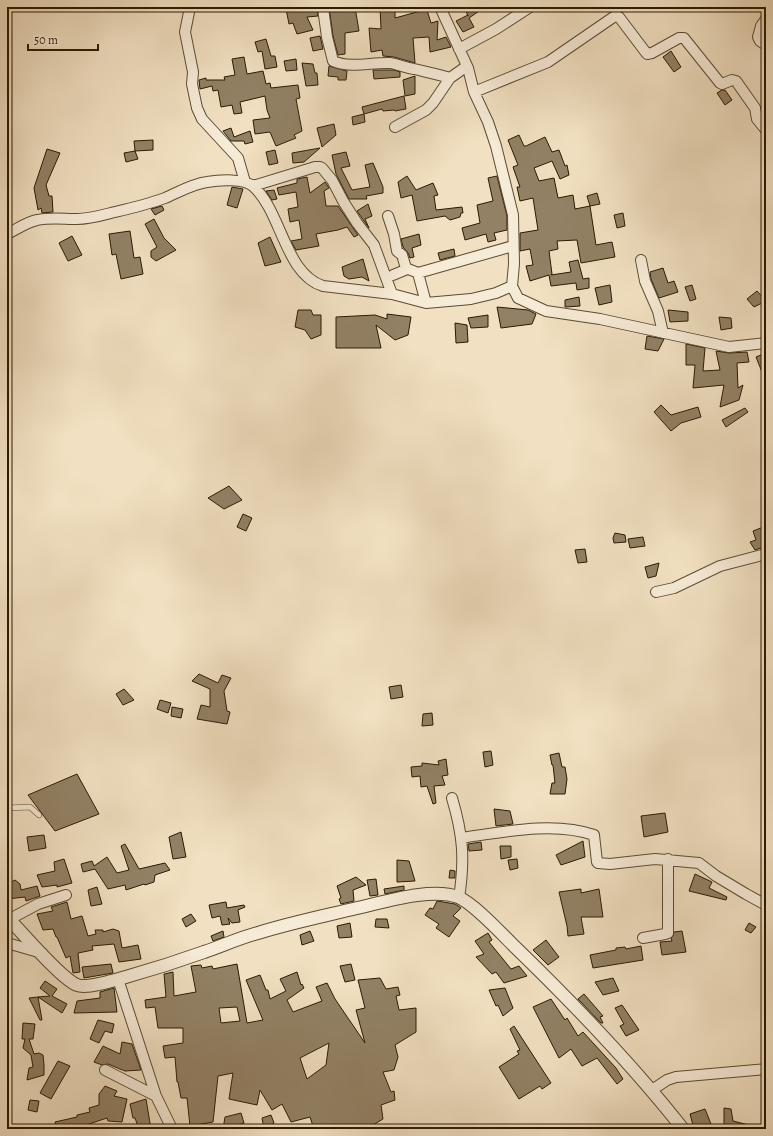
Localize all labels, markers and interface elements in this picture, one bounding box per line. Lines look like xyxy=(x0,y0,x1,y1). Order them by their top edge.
scale bar xyxy=(28,26,98,52)
text: 50 m xyxy=(34,32,58,48)

